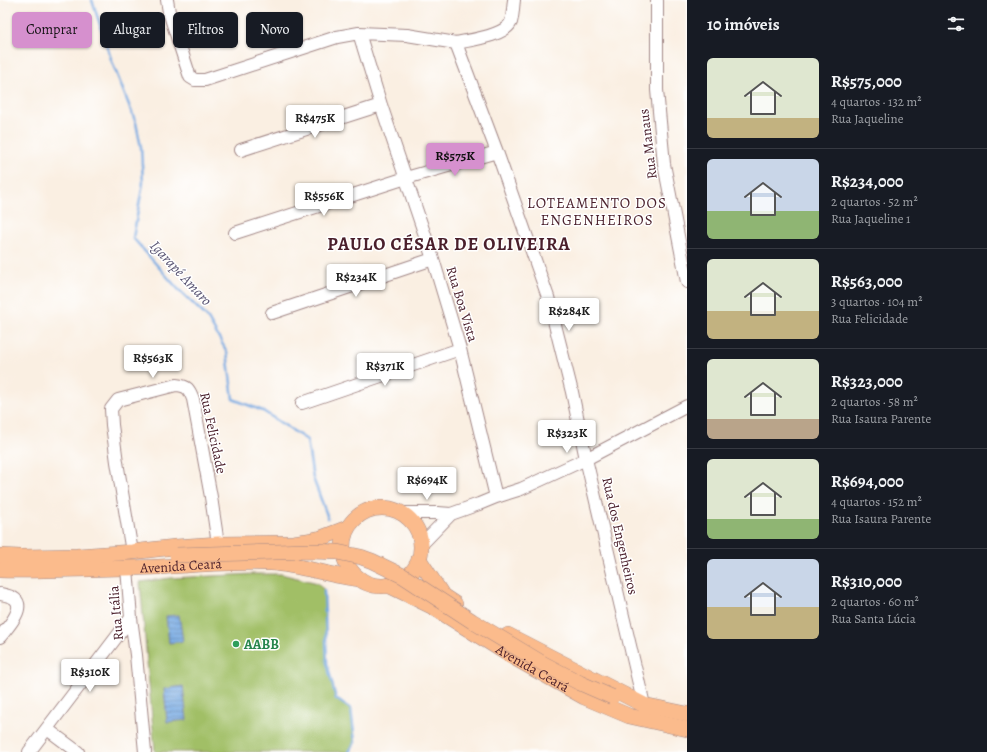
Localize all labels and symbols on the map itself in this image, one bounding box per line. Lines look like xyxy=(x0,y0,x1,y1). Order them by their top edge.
pin: R$475K xyxy=(282,105,348,139)
street label: Rua Manaus xyxy=(634,108,662,180)
pin: R$575K xyxy=(422,143,488,177)
pin: R$556K xyxy=(291,183,357,217)
district label: LOTEAMENTO DOS ENGENHEIROS xyxy=(527,193,667,230)
district label: PAULO CÉSAR DE OLIVEIRA xyxy=(327,232,571,256)
water label: Igarapé Amaro xyxy=(146,236,216,310)
pin: R$234K xyxy=(323,264,389,298)
street label: Rua Boa Vista xyxy=(441,264,483,345)
pin: R$284K xyxy=(536,298,602,332)
pin: R$563K xyxy=(120,345,186,379)
pin: R$371K xyxy=(352,353,418,387)
street label: Rua Felicidade xyxy=(195,390,231,476)
pin: R$323K xyxy=(534,420,600,454)
pin: R$694K xyxy=(394,467,460,501)
street label: Rua dos Engenheiros xyxy=(597,475,643,597)
street label: Avenida Ceará xyxy=(139,554,223,577)
street label: Rua Itália xyxy=(104,584,128,641)
place label: AABB xyxy=(243,635,279,654)
marker: AABB xyxy=(231,639,241,649)
street label: Avenida Ceará xyxy=(491,639,573,697)
pin: R$310K xyxy=(57,659,123,693)

